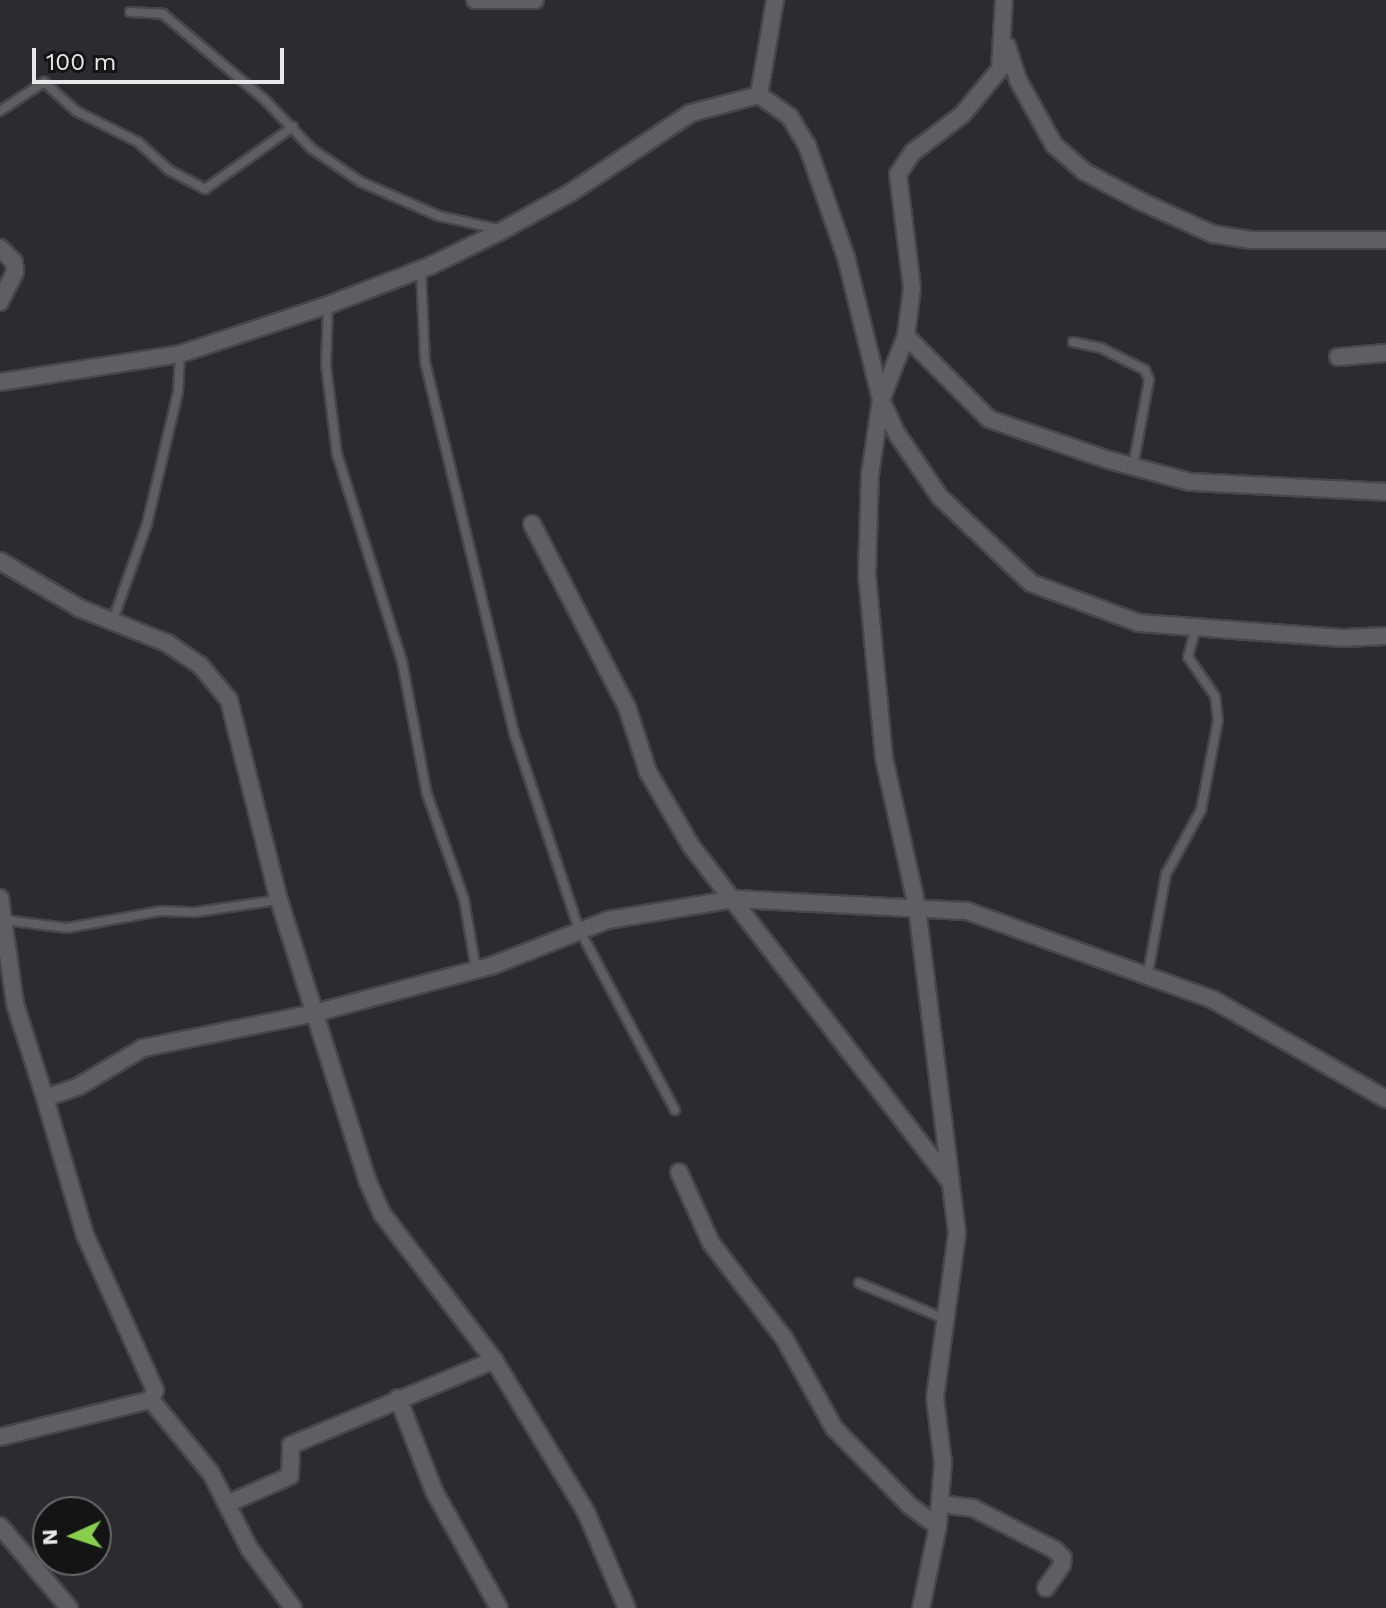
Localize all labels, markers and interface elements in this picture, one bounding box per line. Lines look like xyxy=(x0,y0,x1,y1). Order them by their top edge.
scale bar xyxy=(36,32,288,82)
text: 100 m xyxy=(46,48,116,76)
north arrow xyxy=(32,1496,112,1576)
text: N xyxy=(37,1528,62,1546)

